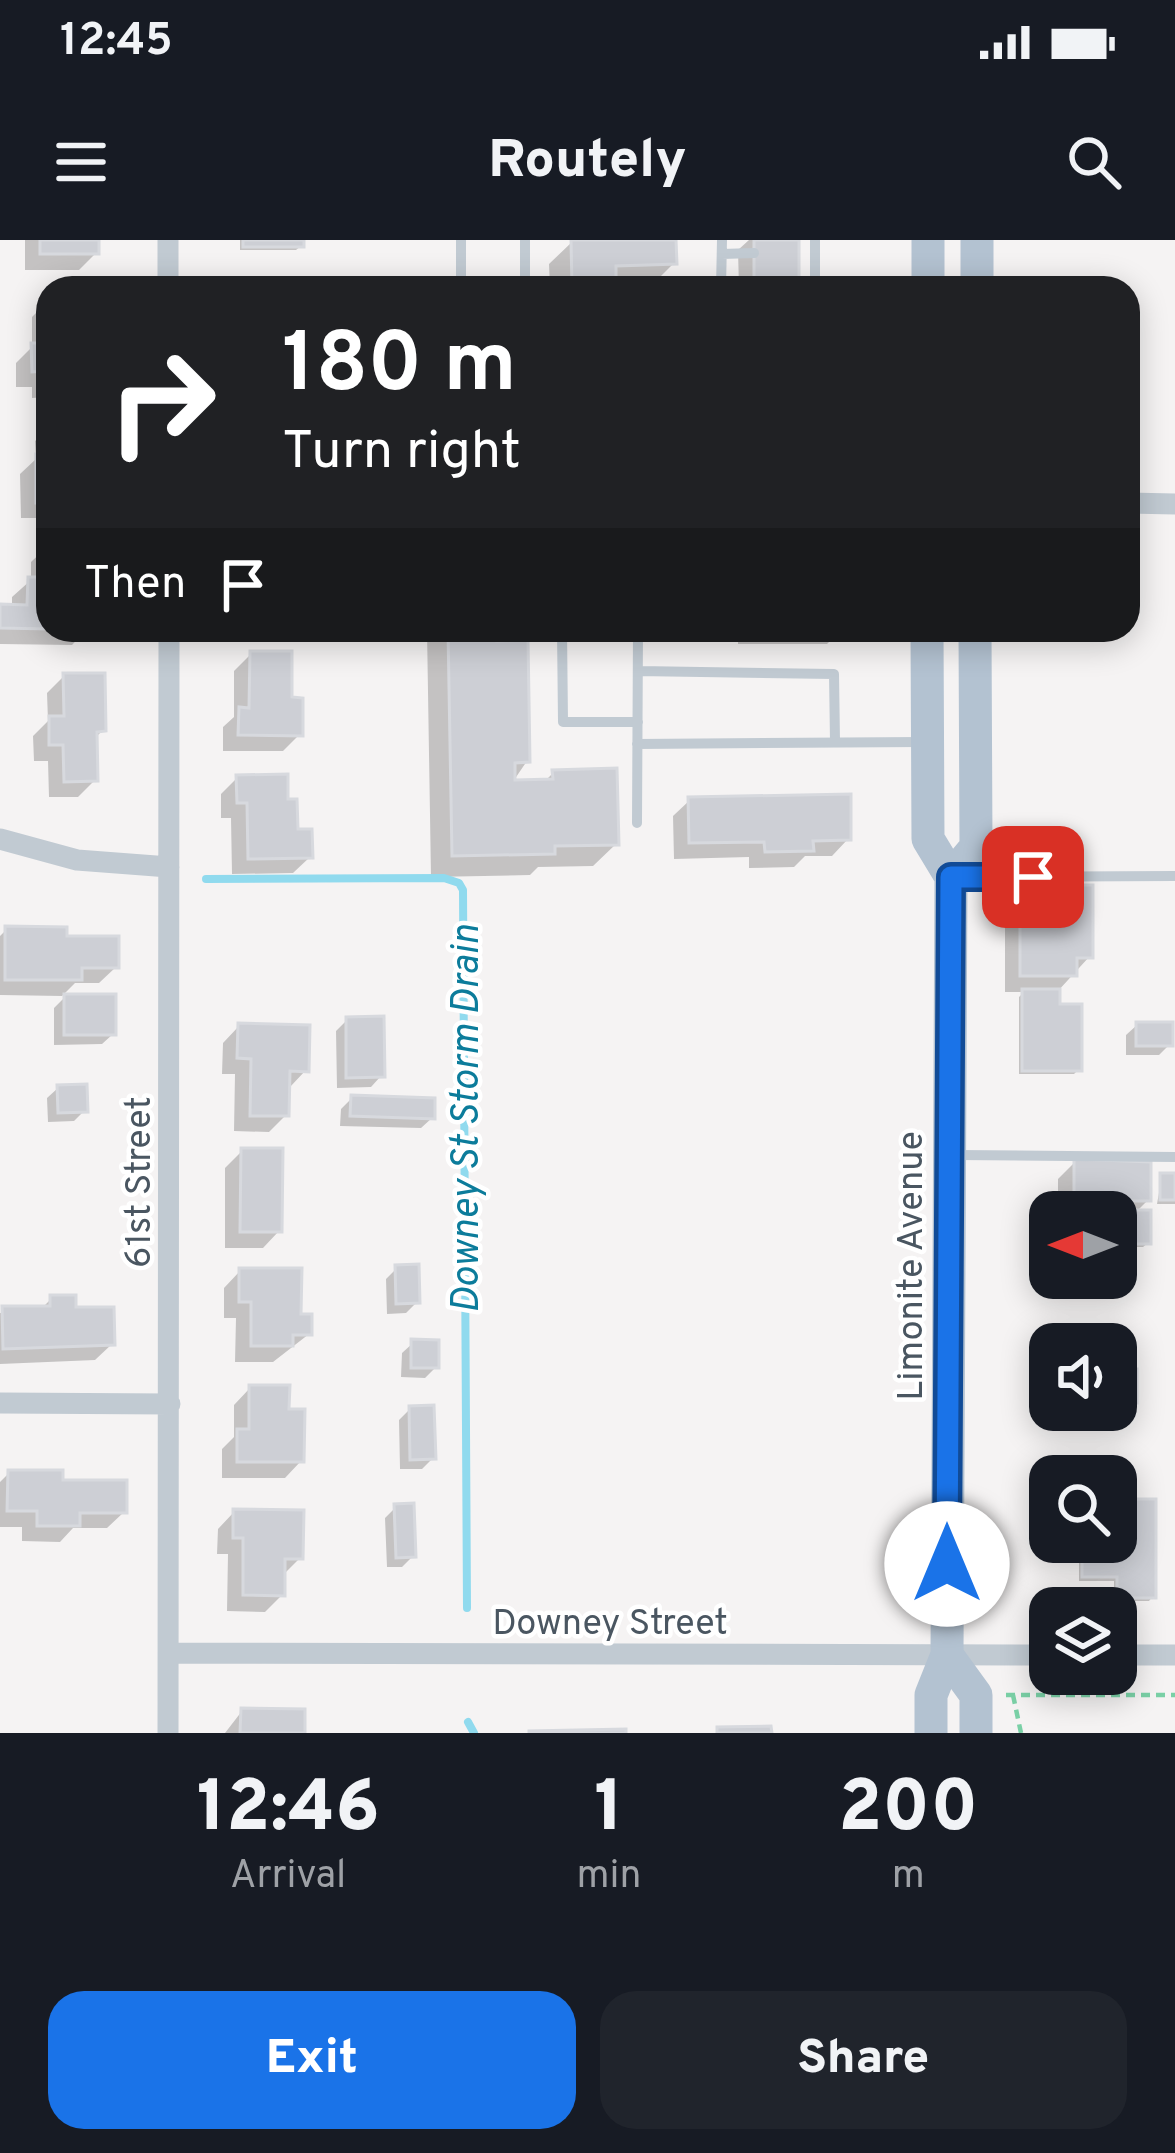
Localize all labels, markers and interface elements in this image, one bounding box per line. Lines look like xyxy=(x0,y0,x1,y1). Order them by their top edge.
text: 12:45 xyxy=(60,14,173,71)
text: Routely xyxy=(488,128,687,197)
icon: menu xyxy=(48,129,114,195)
icon: search xyxy=(1061,129,1127,195)
text: 180 m xyxy=(282,315,517,421)
icon: right xyxy=(84,324,240,480)
text: Turn right xyxy=(282,419,521,488)
icon: arrive xyxy=(210,552,276,618)
text: Then xyxy=(84,557,186,614)
pin xyxy=(982,826,1084,928)
icon: arrive xyxy=(1000,844,1066,910)
water label: Downey St Storm Drain xyxy=(444,925,493,1313)
street label: 61st Street xyxy=(118,1096,164,1268)
street label: Limonite Avenue xyxy=(890,1131,936,1401)
north arrow xyxy=(1029,1191,1137,1299)
map controls xyxy=(1029,1191,1137,1695)
button: sound xyxy=(1029,1323,1137,1431)
button: search xyxy=(1029,1455,1137,1563)
position arrow xyxy=(884,1501,1010,1627)
button: layers xyxy=(1029,1587,1137,1695)
street label: Downey Street xyxy=(492,1602,728,1648)
text: 12:46 xyxy=(197,1765,380,1857)
text: 1 xyxy=(594,1765,624,1857)
text: 200 xyxy=(838,1765,978,1857)
text: Arrival xyxy=(230,1853,346,1902)
text: min xyxy=(576,1853,641,1902)
text: m xyxy=(892,1853,925,1902)
button: Exit xyxy=(48,1991,576,2129)
button: Share xyxy=(600,1991,1127,2129)

